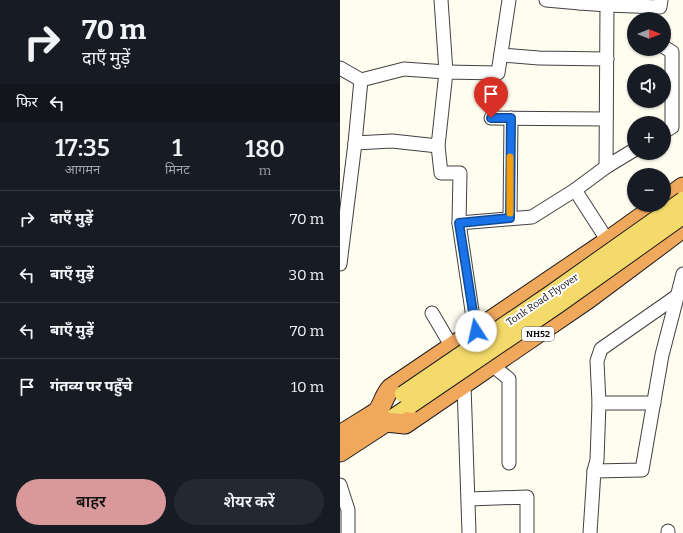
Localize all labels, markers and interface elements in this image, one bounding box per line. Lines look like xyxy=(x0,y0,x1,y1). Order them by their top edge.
north arrow xyxy=(627,12,671,56)
map controls xyxy=(627,12,671,212)
text: 70 m xyxy=(82,13,146,46)
icon: right xyxy=(16,16,68,68)
text: दाएँ मुड़ें xyxy=(82,47,130,69)
button: sound xyxy=(627,64,671,108)
pin xyxy=(474,77,508,118)
icon: arrive xyxy=(480,83,502,105)
icon: left xyxy=(46,92,68,114)
text: फिर xyxy=(16,93,38,111)
button: + xyxy=(627,116,671,160)
text: 17:35 xyxy=(55,134,110,162)
text: 1 xyxy=(172,134,183,162)
text: 180 xyxy=(245,135,285,163)
text: आगमन xyxy=(65,162,100,177)
text: मिनट xyxy=(165,162,190,177)
text: m xyxy=(259,163,271,178)
button: − xyxy=(627,168,671,212)
icon: right xyxy=(16,208,38,230)
text: दाएँ मुड़ें xyxy=(50,209,93,227)
text: 70 m xyxy=(290,210,324,228)
icon: left xyxy=(16,264,38,286)
text: बाएँ मुड़ें xyxy=(50,265,94,283)
text: 30 m xyxy=(289,266,324,284)
street label: Tonk Road Flyover xyxy=(504,271,581,328)
position arrow xyxy=(455,310,497,352)
icon: left xyxy=(16,320,38,342)
text: बाएँ मुड़ें xyxy=(50,321,94,339)
text: 70 m xyxy=(290,322,324,340)
road number: NH52 xyxy=(522,327,554,341)
icon: arrive xyxy=(16,376,38,398)
text: गंतव्य पर पहुँचे xyxy=(50,377,133,395)
text: 10 m xyxy=(291,378,324,396)
button: बाहर xyxy=(16,479,166,525)
button: शेयर करें xyxy=(174,479,324,525)

